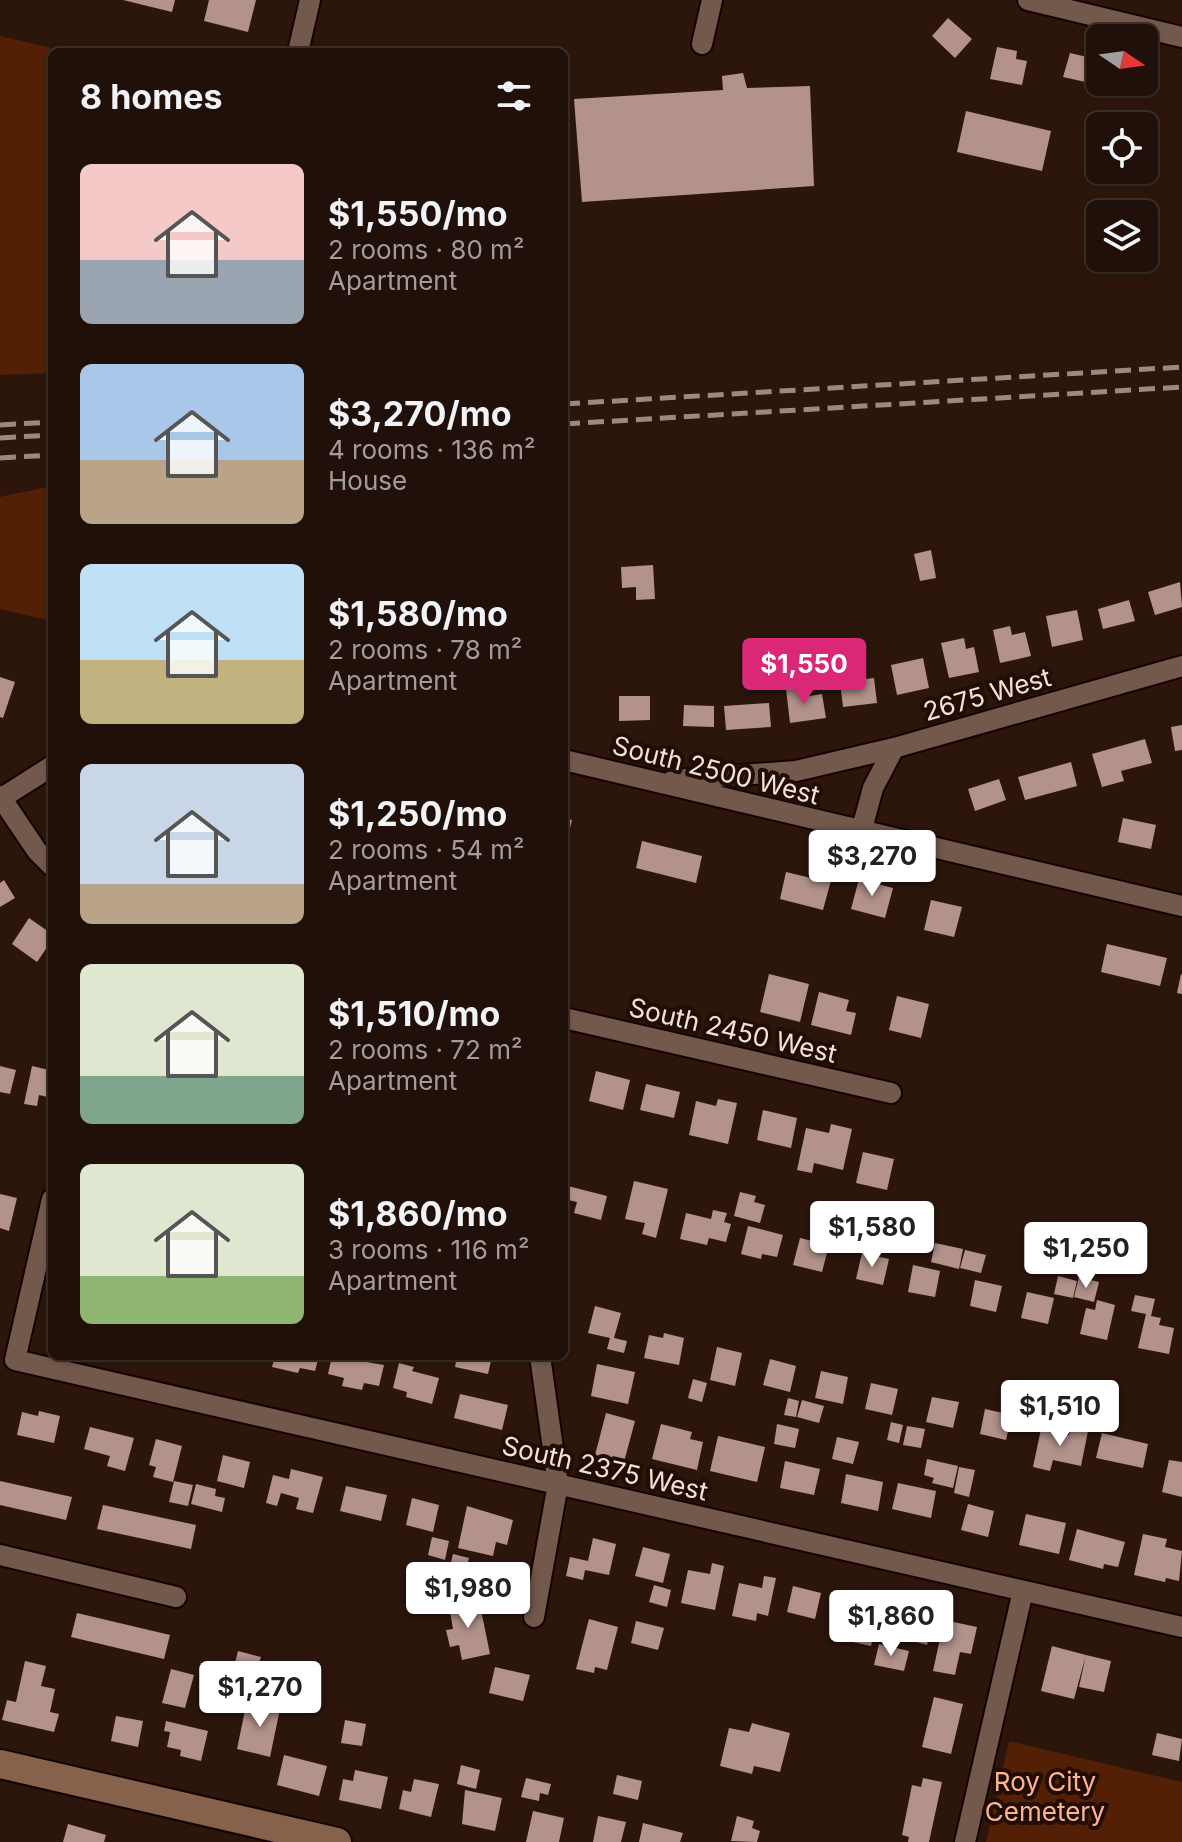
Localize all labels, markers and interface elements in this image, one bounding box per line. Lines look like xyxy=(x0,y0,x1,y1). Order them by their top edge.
north arrow xyxy=(1086,24,1158,96)
map controls xyxy=(1086,24,1158,272)
icon: filters xyxy=(492,74,536,118)
text: 8 homes xyxy=(80,76,223,117)
button: locate xyxy=(1086,112,1158,184)
text: $1,550/mo xyxy=(328,193,508,234)
icon: home xyxy=(144,196,240,292)
button: layers xyxy=(1086,200,1158,272)
text: 2 rooms · 80 m² xyxy=(328,234,524,265)
text: Apartment xyxy=(328,265,457,296)
text: $3,270/mo xyxy=(328,393,512,434)
icon: home xyxy=(144,396,240,492)
text: 4 rooms · 136 m² xyxy=(328,434,536,465)
text: House xyxy=(328,465,407,496)
text: $1,580/mo xyxy=(328,593,508,634)
icon: home xyxy=(144,596,240,692)
text: 2 rooms · 78 m² xyxy=(328,634,522,665)
pin: $1,550 xyxy=(739,638,869,706)
text: $1,550 xyxy=(760,648,848,679)
street label: 2675 West xyxy=(920,661,1054,727)
text: Apartment xyxy=(328,665,457,696)
street label: South 2500 West xyxy=(609,729,823,811)
text: $1,250/mo xyxy=(328,793,507,834)
icon: home xyxy=(144,796,240,892)
pin: $3,270 xyxy=(807,830,937,898)
text: 2 rooms · 54 m² xyxy=(328,834,525,865)
text: $3,270 xyxy=(827,840,917,871)
text: Apartment xyxy=(328,865,457,896)
street label: South 2450 West xyxy=(626,991,840,1069)
text: $1,510/mo xyxy=(328,993,500,1034)
icon: home xyxy=(144,996,240,1092)
text: 2 rooms · 72 m² xyxy=(328,1034,522,1065)
text: Apartment xyxy=(328,1065,457,1096)
text: $1,860/mo xyxy=(328,1193,508,1234)
icon: home xyxy=(144,1196,240,1292)
pin: $1,580 xyxy=(807,1201,937,1269)
text: $1,580 xyxy=(828,1211,916,1242)
pin: $1,250 xyxy=(1021,1222,1151,1290)
text: $1,250 xyxy=(1042,1232,1130,1263)
text: 3 rooms · 116 m² xyxy=(328,1234,529,1265)
text: Apartment xyxy=(328,1265,457,1296)
pin: $1,510 xyxy=(995,1380,1125,1448)
text: $1,510 xyxy=(1019,1390,1101,1421)
street label: South 2375 West xyxy=(499,1429,711,1507)
pin: $1,980 xyxy=(403,1562,533,1630)
text: $1,980 xyxy=(424,1572,512,1603)
pin: $1,860 xyxy=(826,1590,956,1658)
text: $1,860 xyxy=(847,1600,935,1631)
pin: $1,270 xyxy=(195,1661,325,1729)
text: $1,270 xyxy=(217,1671,303,1702)
park label: Roy City Cemetery xyxy=(985,1766,1105,1827)

